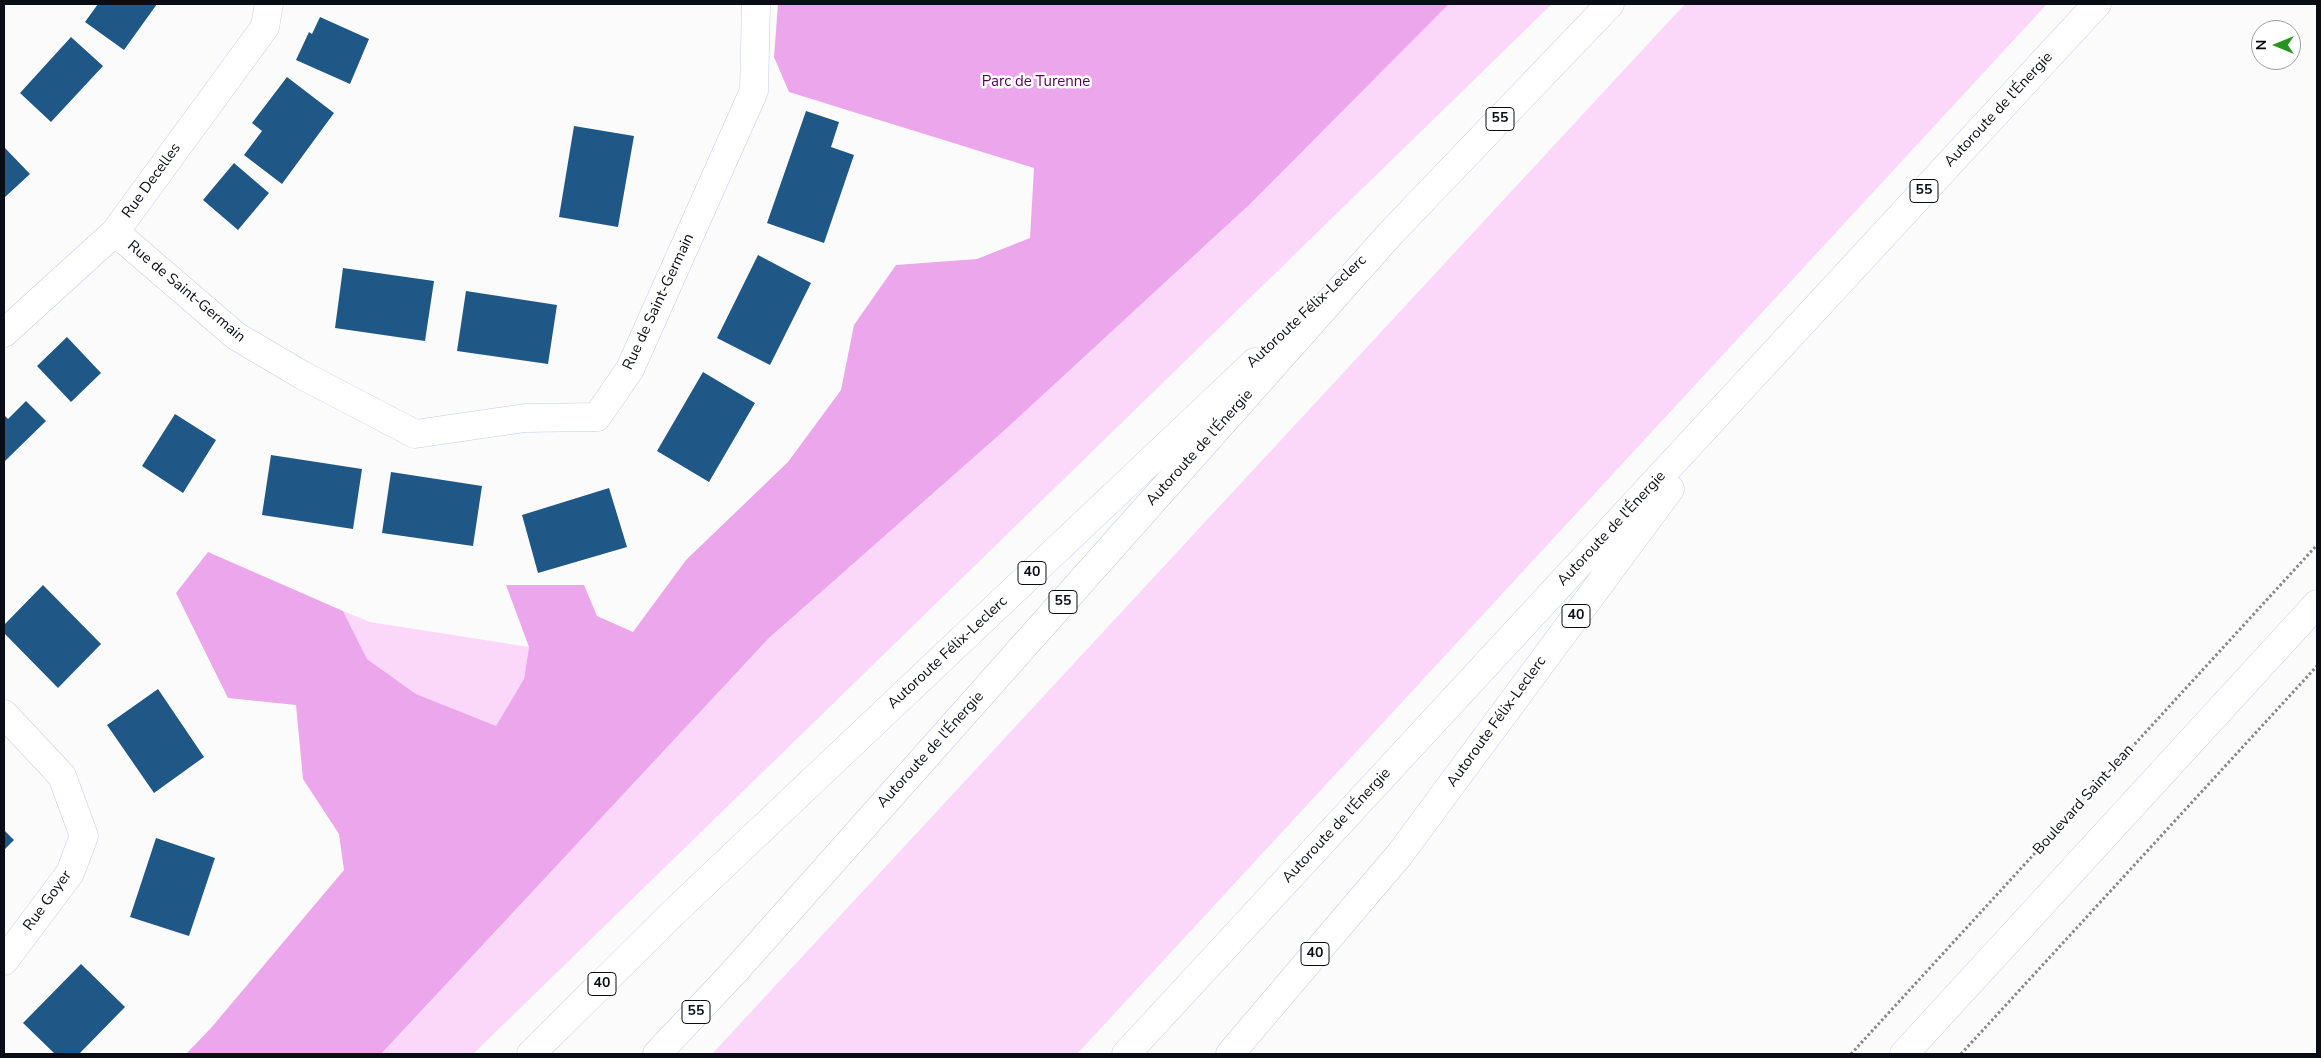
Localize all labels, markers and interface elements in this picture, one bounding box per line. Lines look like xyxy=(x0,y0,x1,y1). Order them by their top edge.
north arrow xyxy=(2251,20,2301,70)
text: N xyxy=(2252,40,2271,50)
street label: Autoroute de l'Énergie xyxy=(1941,49,2057,171)
park label: Parc de Turenne xyxy=(982,73,1090,91)
road number: 55 xyxy=(1486,108,1514,130)
street label: Rue Decelles xyxy=(119,140,185,222)
road number: 55 xyxy=(1910,180,1938,202)
street label: Rue de Saint-Germain xyxy=(619,231,699,373)
street label: Rue de Saint-Germain xyxy=(123,237,249,347)
street label: Autoroute Félix-Leclerc xyxy=(1243,252,1371,372)
street label: Autoroute de l'Énergie xyxy=(1143,386,1257,510)
street label: Autoroute de l'Énergie xyxy=(1554,468,1670,590)
road number: 40 xyxy=(1018,562,1046,584)
road number: 55 xyxy=(1049,590,1077,614)
street label: Autoroute Félix-Leclerc xyxy=(884,593,1012,713)
road number: 40 xyxy=(1562,604,1590,628)
street label: Autoroute Félix-Leclerc xyxy=(1444,653,1550,791)
street label: Autoroute de l'Énergie xyxy=(874,688,988,812)
street label: Boulevard Saint-Jean xyxy=(2030,741,2138,859)
street label: Autoroute de l'Énergie xyxy=(1279,765,1395,887)
street label: Rue Goyer xyxy=(20,867,76,935)
road number: 40 xyxy=(1301,942,1329,966)
road number: 40 xyxy=(588,972,616,996)
road number: 55 xyxy=(682,1000,710,1024)

